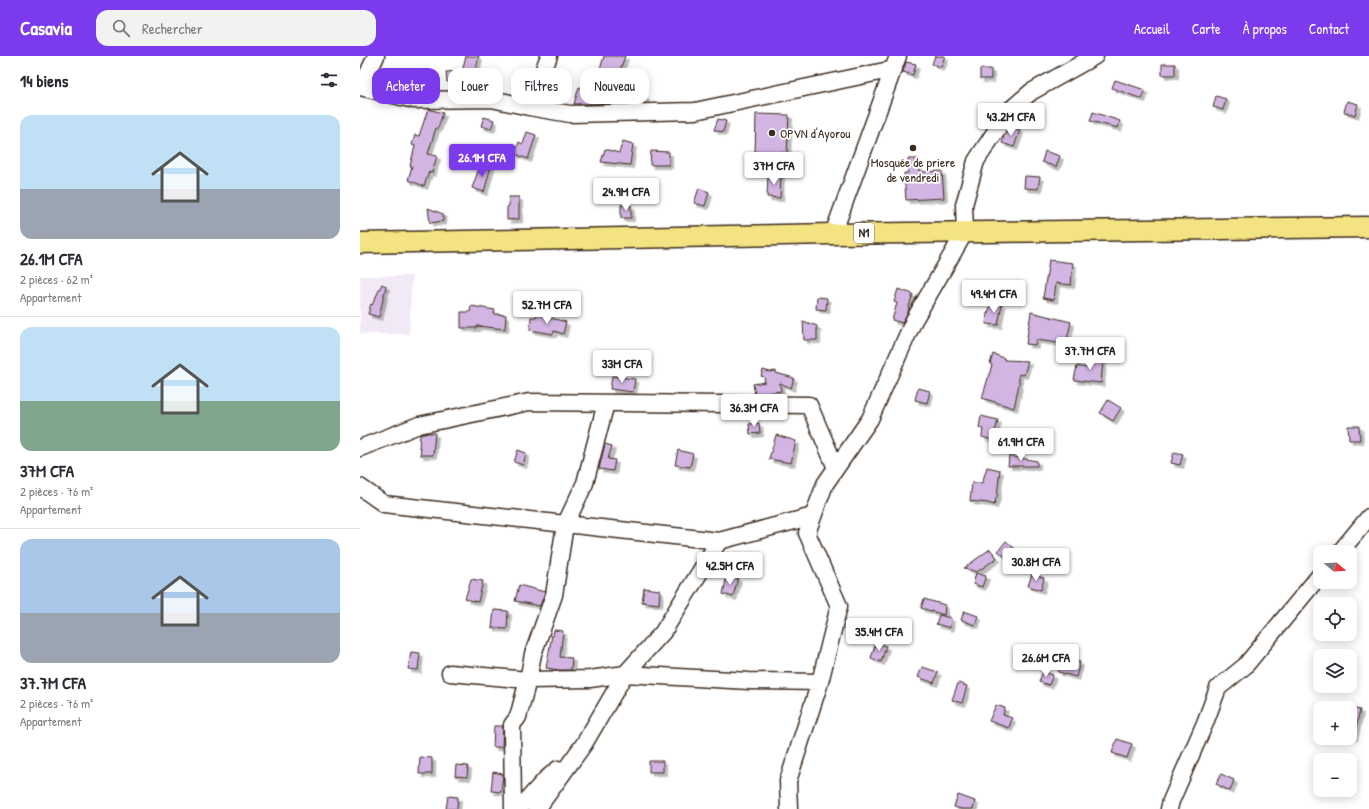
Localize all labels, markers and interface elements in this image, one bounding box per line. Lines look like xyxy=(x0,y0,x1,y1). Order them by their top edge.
search box xyxy=(96,10,376,46)
text: Casavia xyxy=(20,15,72,41)
icon: search xyxy=(110,17,132,39)
text: Rechercher xyxy=(142,18,202,39)
text: Accueil xyxy=(1134,19,1170,38)
text: Carte xyxy=(1192,19,1221,38)
text: À propos xyxy=(1243,19,1287,38)
text: Contact xyxy=(1309,19,1349,38)
chip: Acheter xyxy=(372,68,440,104)
chip: Louer xyxy=(448,68,503,104)
chip: Filtres xyxy=(511,68,572,104)
chip: Nouveau xyxy=(580,68,649,104)
text: 14 biens xyxy=(20,69,68,92)
icon: filters xyxy=(318,69,340,91)
pin: 43.2M CFA xyxy=(965,103,1057,137)
text: 43.2M CFA xyxy=(987,107,1035,125)
place label: OPVN d'Ayorou xyxy=(780,124,850,142)
marker: OPVN d'Ayorou xyxy=(767,128,777,138)
icon: home xyxy=(144,141,216,213)
marker: Mosquée de priere de vendredi xyxy=(908,143,918,153)
pin: 26.1M CFA xyxy=(436,144,528,178)
text: 26.1M CFA xyxy=(458,148,506,166)
pin: 37M CFA xyxy=(737,152,811,186)
place label: Mosquée de priere de vendredi xyxy=(871,153,955,186)
text: 37M CFA xyxy=(753,156,795,174)
pin: 24.9M CFA xyxy=(580,178,672,212)
text: 24.9M CFA xyxy=(602,182,650,200)
road number: N1 xyxy=(854,223,874,243)
text: 26.1M CFA xyxy=(20,247,83,270)
text: 2 pièces · 62 m² xyxy=(20,270,93,288)
pin: 49.4M CFA xyxy=(948,280,1040,314)
text: 49.4M CFA xyxy=(971,284,1017,302)
text: Appartement xyxy=(20,288,82,306)
pin: 52.7M CFA xyxy=(501,291,593,325)
text: 52.7M CFA xyxy=(522,295,572,313)
pin: 37.7M CFA xyxy=(1044,337,1136,371)
text: 37.7M CFA xyxy=(1065,341,1115,359)
pin: 33M CFA xyxy=(585,350,659,384)
icon: home xyxy=(144,353,216,425)
text: 33M CFA xyxy=(602,354,642,372)
pin: 36.3M CFA xyxy=(708,394,800,428)
text: 36.3M CFA xyxy=(730,398,778,416)
pin: 61.9M CFA xyxy=(975,428,1067,462)
text: 61.9M CFA xyxy=(998,432,1044,450)
text: 37M CFA xyxy=(20,459,74,482)
text: 2 pièces · 76 m² xyxy=(20,482,93,500)
text: Appartement xyxy=(20,500,82,518)
north arrow xyxy=(1313,545,1357,589)
map controls xyxy=(1313,545,1357,797)
pin: 30.8M CFA xyxy=(990,548,1082,582)
pin: 42.5M CFA xyxy=(684,552,776,586)
text: 30.8M CFA xyxy=(1011,552,1061,570)
text: 42.5M CFA xyxy=(706,556,754,574)
icon: home xyxy=(144,565,216,637)
button: locate xyxy=(1313,597,1357,641)
pin: 35.4M CFA xyxy=(833,618,925,652)
text: 35.4M CFA xyxy=(855,622,903,640)
pin: 26.6M CFA xyxy=(1000,644,1092,678)
text: 26.6M CFA xyxy=(1022,648,1070,666)
button: layers xyxy=(1313,649,1357,693)
text: 37.7M CFA xyxy=(20,671,86,694)
text: 2 pièces · 76 m² xyxy=(20,694,93,712)
button: + xyxy=(1313,701,1357,745)
text: Appartement xyxy=(20,712,82,730)
button: − xyxy=(1313,753,1357,797)

